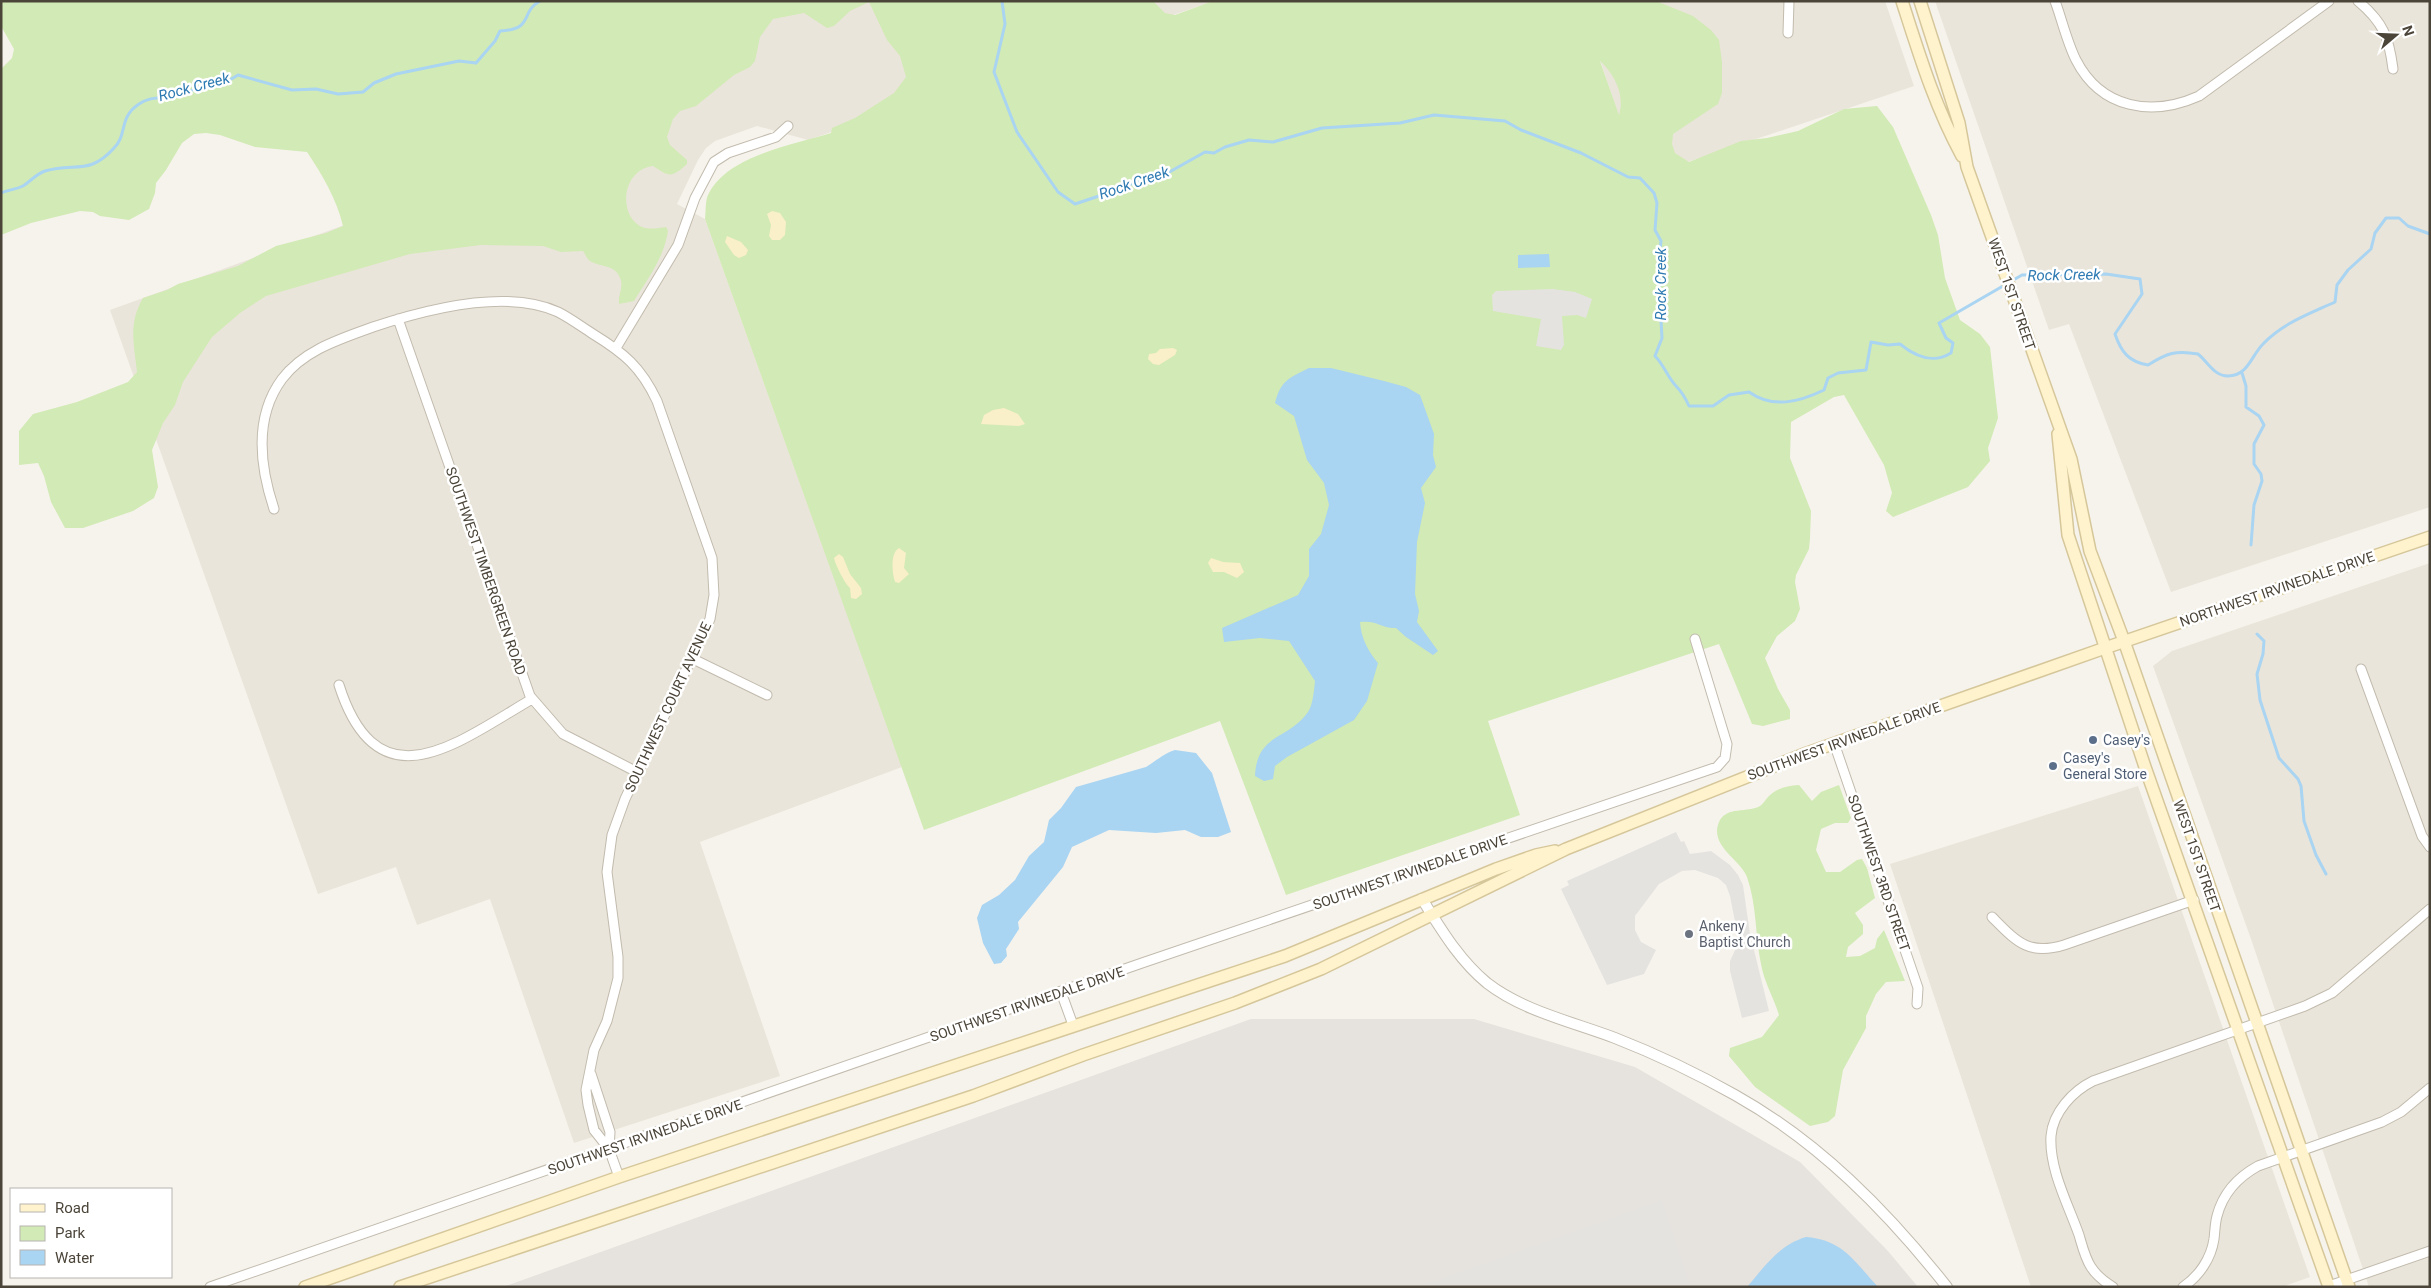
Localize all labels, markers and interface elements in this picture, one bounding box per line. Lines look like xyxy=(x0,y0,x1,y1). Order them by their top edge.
north arrow xyxy=(2371,10,2421,60)
text: N xyxy=(2399,23,2417,38)
water label: Rock Creek xyxy=(156,69,232,105)
water label: Rock Creek xyxy=(1097,162,1172,203)
street label: WEST 1ST STREET xyxy=(1985,236,2039,353)
water label: Rock Creek xyxy=(1652,247,1670,321)
water label: Rock Creek xyxy=(2027,265,2101,285)
street label: SOUTHWEST TIMBERGREEN ROAD xyxy=(443,465,529,677)
street label: NORTHWEST IRVINEDALE DRIVE xyxy=(2178,548,2377,630)
street label: SOUTHWEST COURT AVENUE xyxy=(622,620,714,794)
street label: SOUTHWEST IRVINEDALE DRIVE xyxy=(1745,699,1943,783)
place label: Casey's xyxy=(2103,732,2150,748)
marker: Casey's xyxy=(2087,734,2099,746)
place label: Casey's General Store xyxy=(2063,750,2147,782)
marker: Casey's General Store xyxy=(2047,760,2059,772)
street label: SOUTHWEST 3RD STREET xyxy=(1845,793,1914,954)
street label: WEST 1ST STREET xyxy=(2170,798,2224,915)
street label: SOUTHWEST IRVINEDALE DRIVE xyxy=(1311,831,1509,913)
place label: Ankeny Baptist Church xyxy=(1699,918,1791,950)
marker: Ankeny Baptist Church xyxy=(1683,928,1695,940)
street label: SOUTHWEST IRVINEDALE DRIVE xyxy=(928,963,1126,1045)
street label: SOUTHWEST IRVINEDALE DRIVE xyxy=(546,1096,744,1178)
legend xyxy=(10,1188,172,1278)
text: Road xyxy=(55,1199,89,1217)
text: Park xyxy=(55,1224,86,1242)
text: Water xyxy=(55,1249,94,1267)

